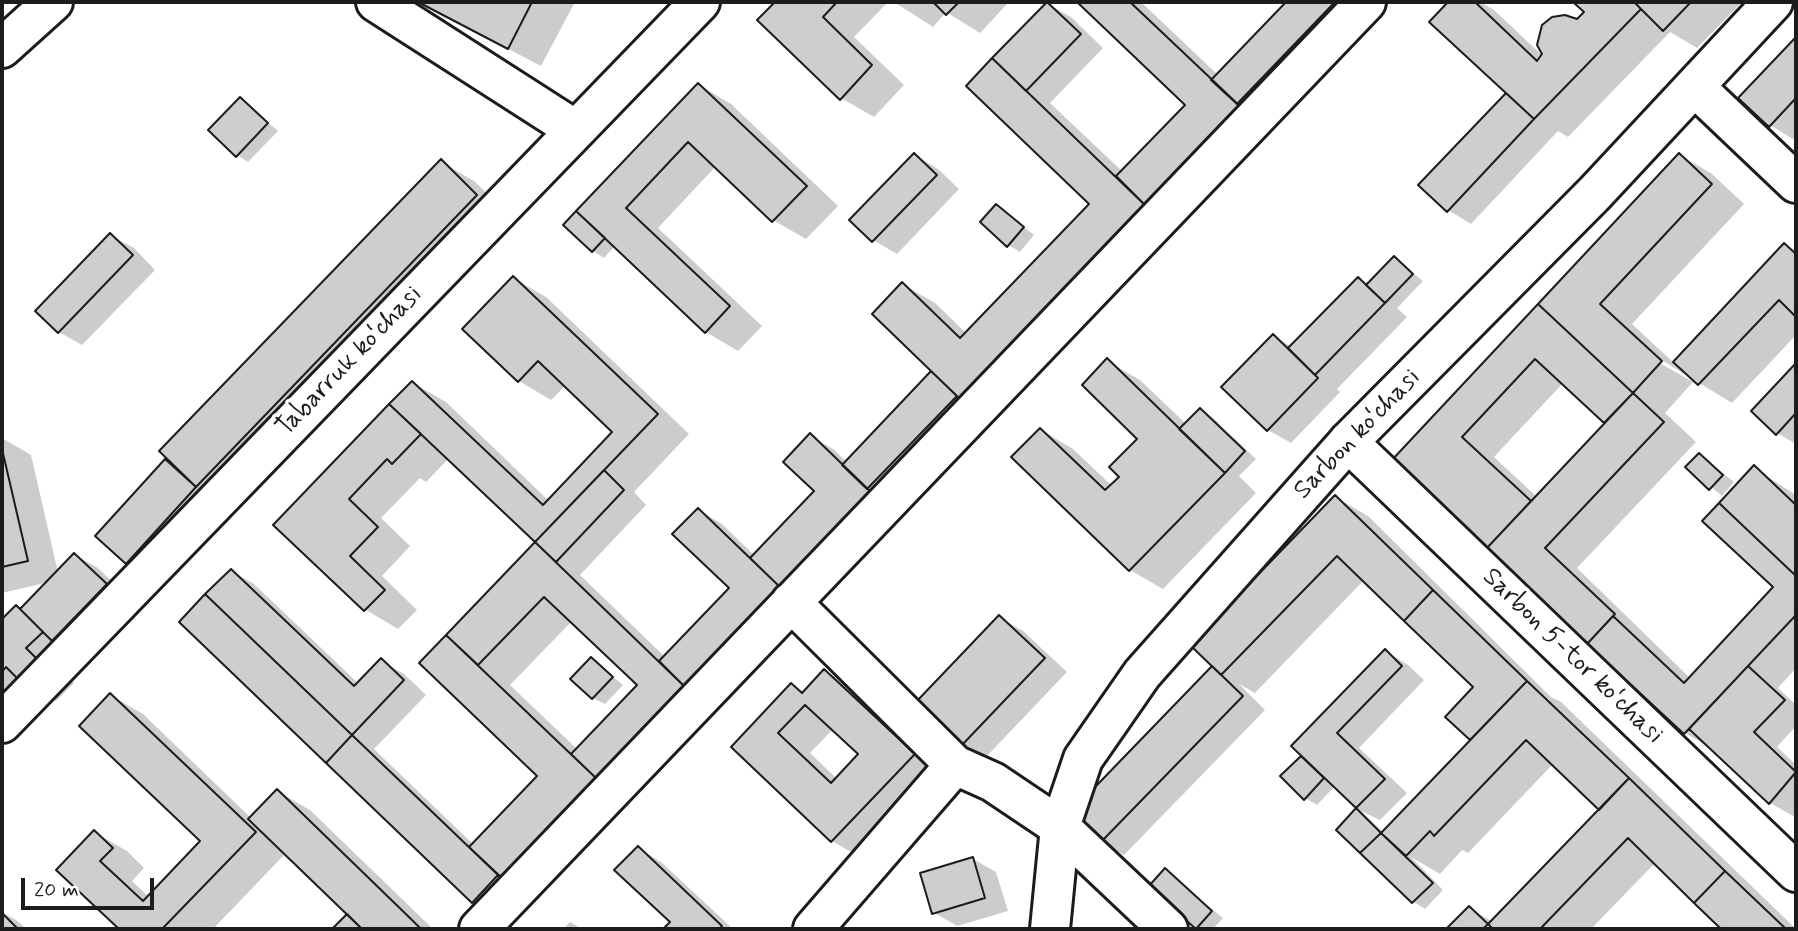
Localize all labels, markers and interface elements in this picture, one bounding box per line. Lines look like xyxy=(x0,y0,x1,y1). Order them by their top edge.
street label: Tabarruk koʻchasi xyxy=(270,280,430,444)
street label: Sarbon koʻchasi xyxy=(1288,363,1428,507)
street label: Sarbon 5-tor koʻchasi xyxy=(1475,562,1669,752)
scale bar xyxy=(24,864,158,908)
text: 20 m xyxy=(34,876,79,904)

